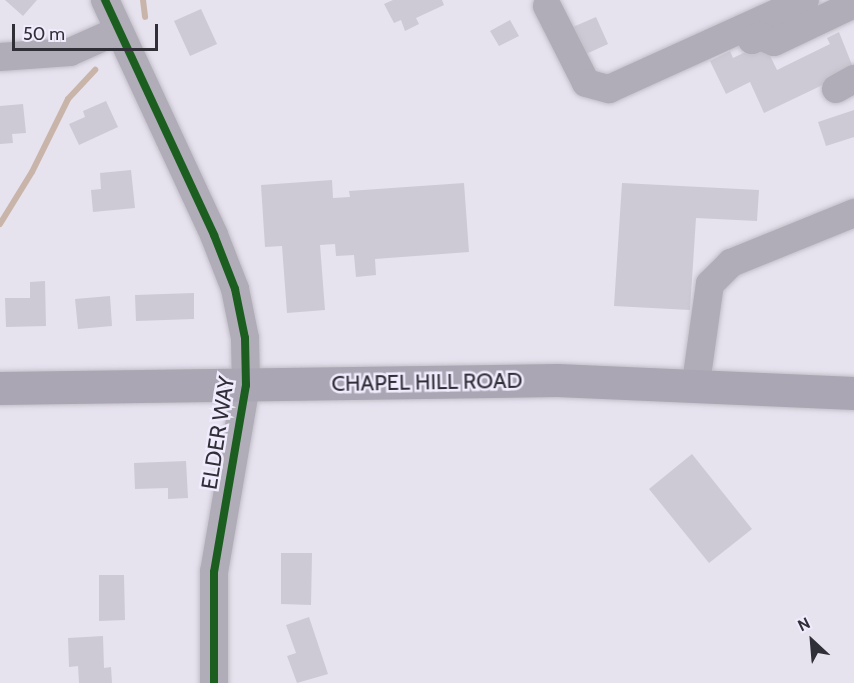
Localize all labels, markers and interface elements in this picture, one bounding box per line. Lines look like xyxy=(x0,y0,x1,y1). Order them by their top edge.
scale bar xyxy=(15,12,160,50)
text: 50 m xyxy=(23,23,65,45)
street label: CHAPEL HILL ROAD xyxy=(331,367,523,397)
street label: ELDER WAY xyxy=(196,375,240,491)
north arrow xyxy=(782,611,842,671)
text: N xyxy=(795,613,813,635)

